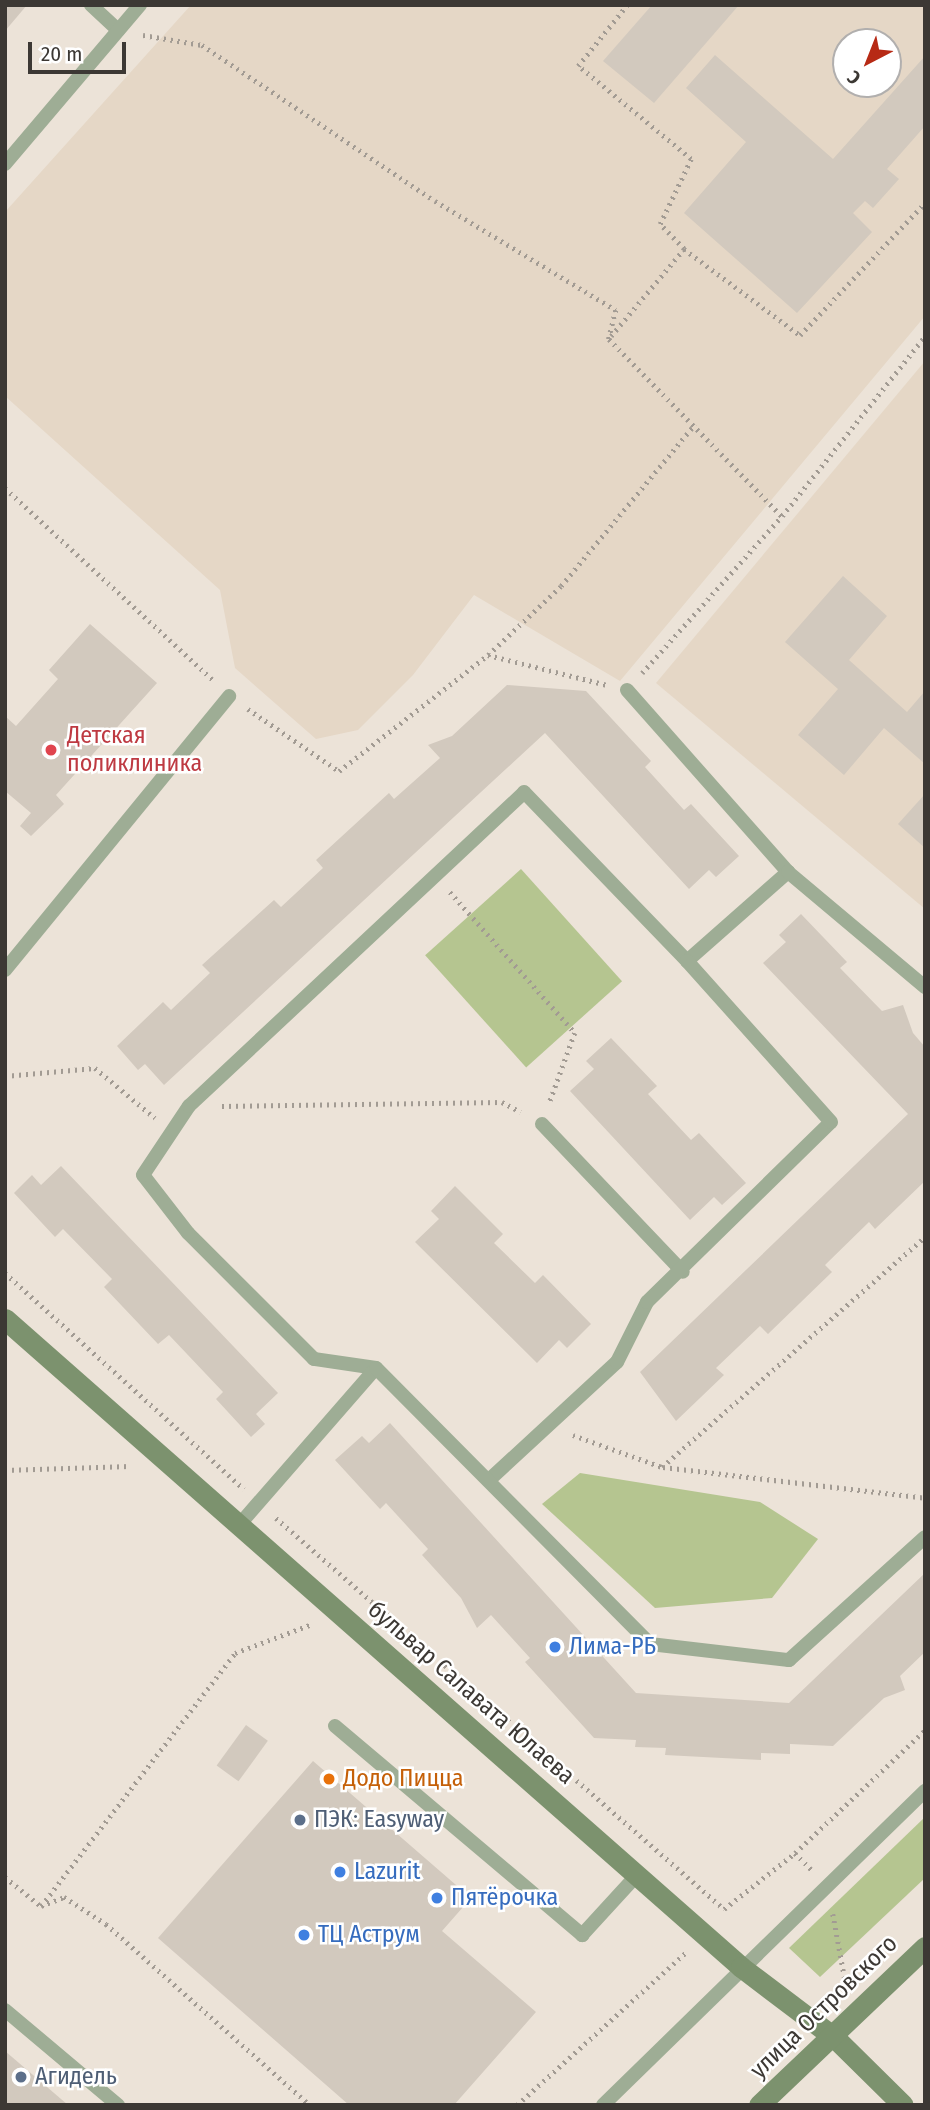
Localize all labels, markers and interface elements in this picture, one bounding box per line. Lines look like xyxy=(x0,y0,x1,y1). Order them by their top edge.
scale bar xyxy=(32,28,130,72)
north arrow xyxy=(832,28,902,98)
text: 20 m xyxy=(41,41,82,67)
text: С xyxy=(843,66,865,89)
place label: Детская поликлиника xyxy=(67,722,202,778)
marker: Детская поликлиника xyxy=(41,740,61,760)
street label: бульвар Салавата Юлаева xyxy=(362,1595,580,1791)
place label: Лима-РБ xyxy=(569,1633,656,1661)
marker: Лима-РБ xyxy=(547,1639,563,1655)
place label: Додо Пицца xyxy=(343,1765,464,1793)
marker: Додо Пицца xyxy=(321,1771,337,1787)
place label: ПЭК: Easyway xyxy=(314,1806,444,1834)
marker: ПЭК: Easyway xyxy=(292,1812,308,1828)
place label: Lazurit xyxy=(354,1858,420,1886)
marker: Lazurit xyxy=(332,1864,348,1880)
place label: Пятёрочка xyxy=(451,1884,558,1912)
marker: Пятёрочка xyxy=(429,1890,445,1906)
place label: ТЦ Аструм xyxy=(318,1921,420,1949)
marker: ТЦ Аструм xyxy=(296,1927,312,1943)
street label: улица Островского xyxy=(744,1929,904,2085)
place label: Агидель xyxy=(35,2063,117,2091)
marker: Агидель xyxy=(13,2069,29,2085)

